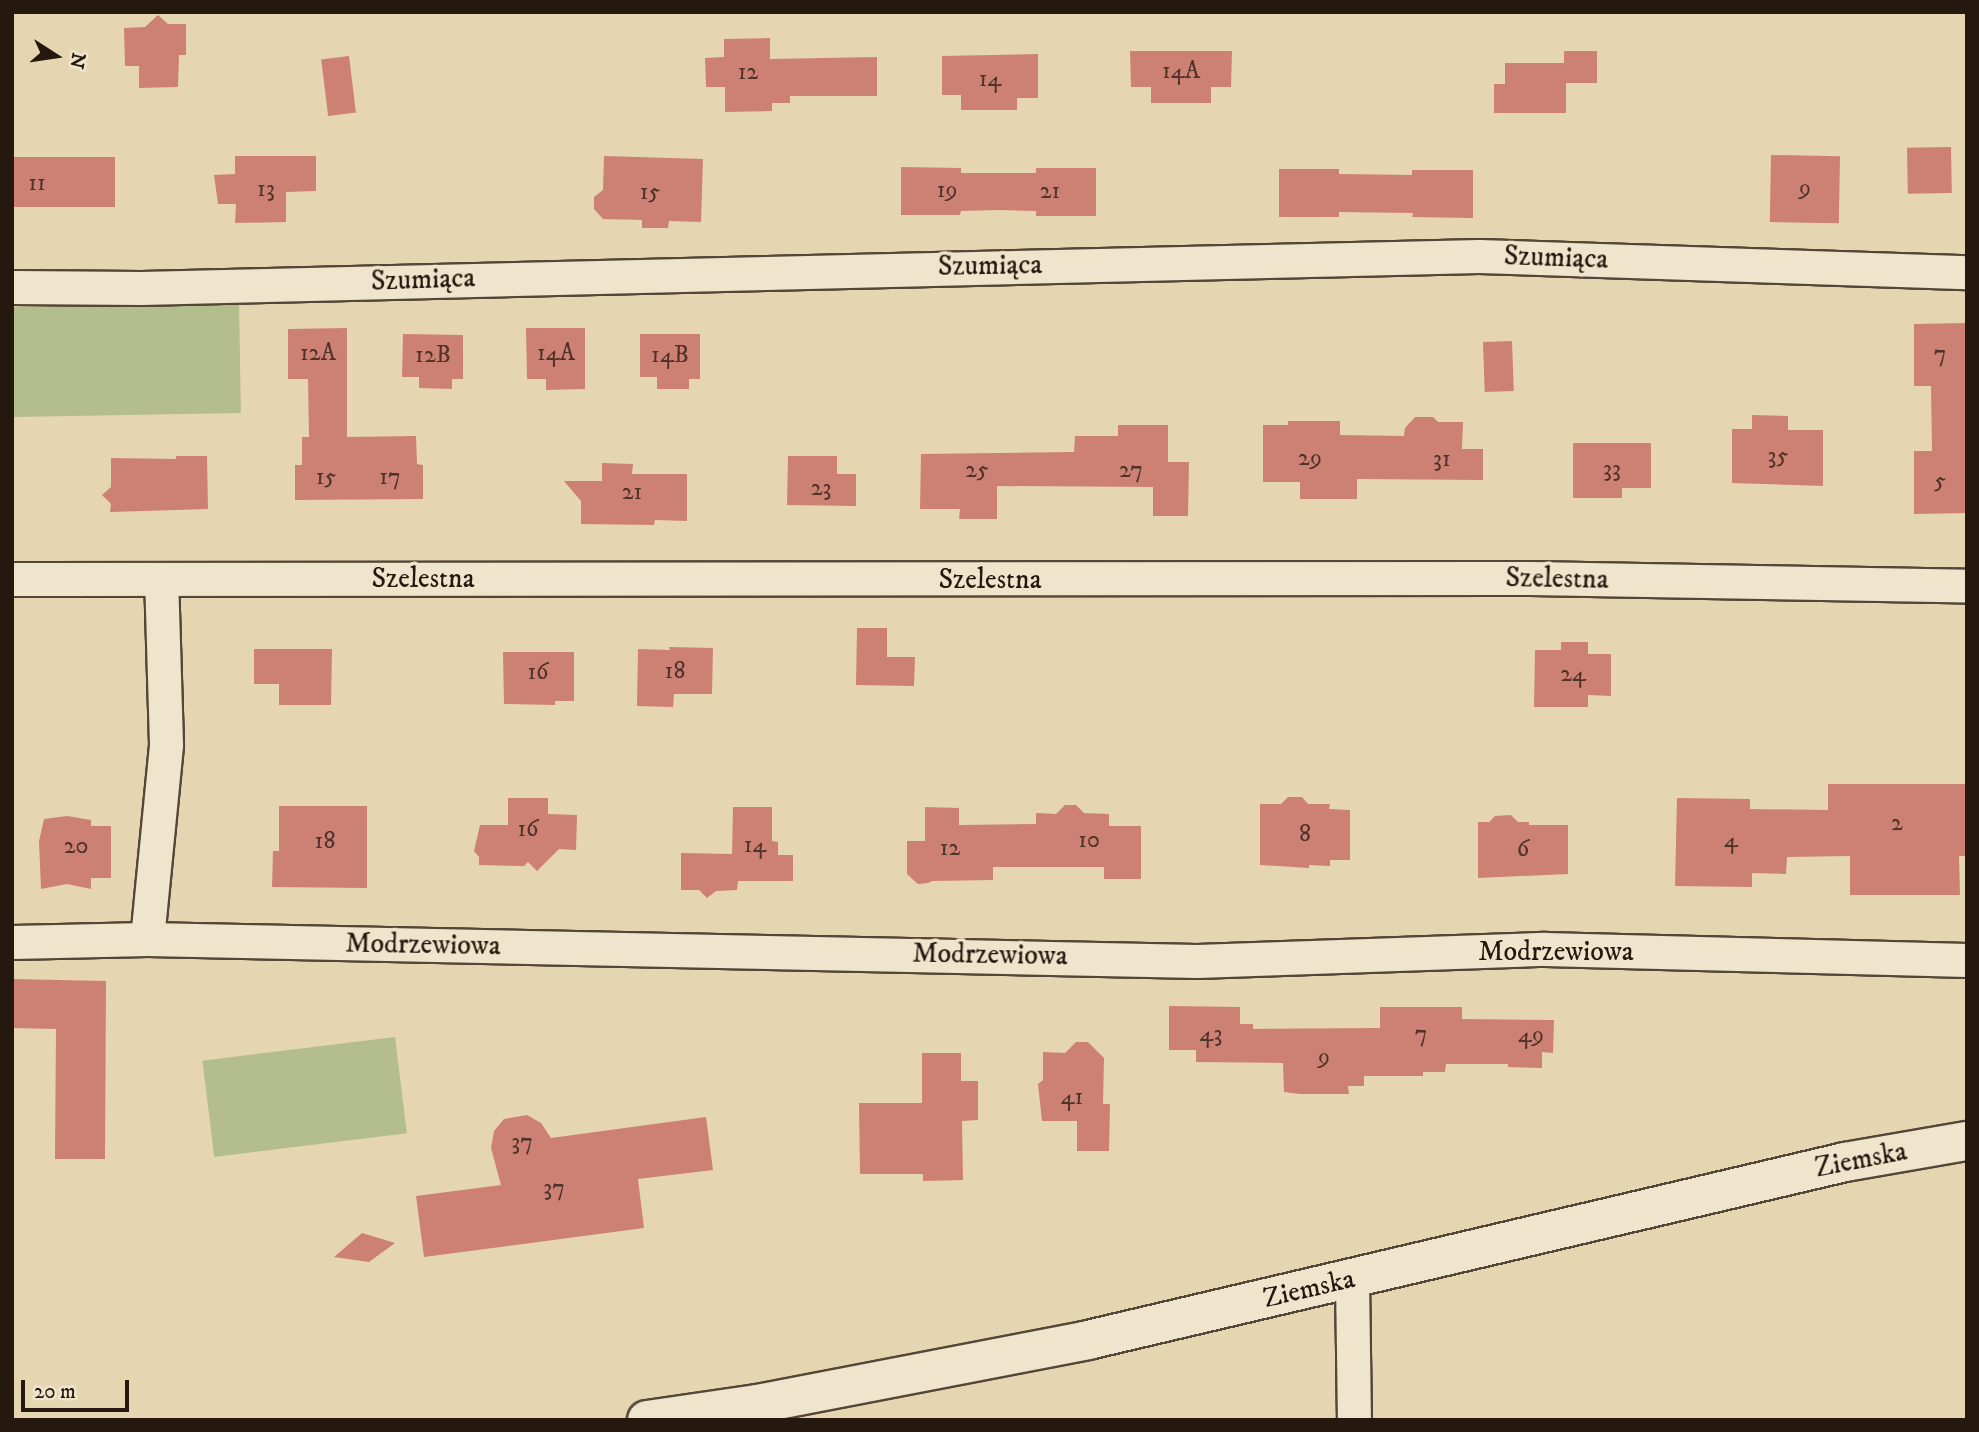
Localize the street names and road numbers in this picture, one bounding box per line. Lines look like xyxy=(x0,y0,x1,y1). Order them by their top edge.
street label: Szumiąca xyxy=(1503,239,1609,277)
street label: Szumiąca xyxy=(938,248,1042,284)
street label: Szumiąca xyxy=(370,261,476,299)
street label: Szelestna xyxy=(1505,561,1609,597)
street label: Szelestna xyxy=(371,562,475,596)
street label: Szelestna xyxy=(938,563,1042,597)
street label: Modrzewiowa xyxy=(345,927,501,963)
street label: Modrzewiowa xyxy=(1478,935,1634,969)
street label: Modrzewiowa xyxy=(912,937,1068,973)
street label: Ziemska xyxy=(1812,1135,1910,1185)
street label: Ziemska xyxy=(1260,1262,1358,1316)

